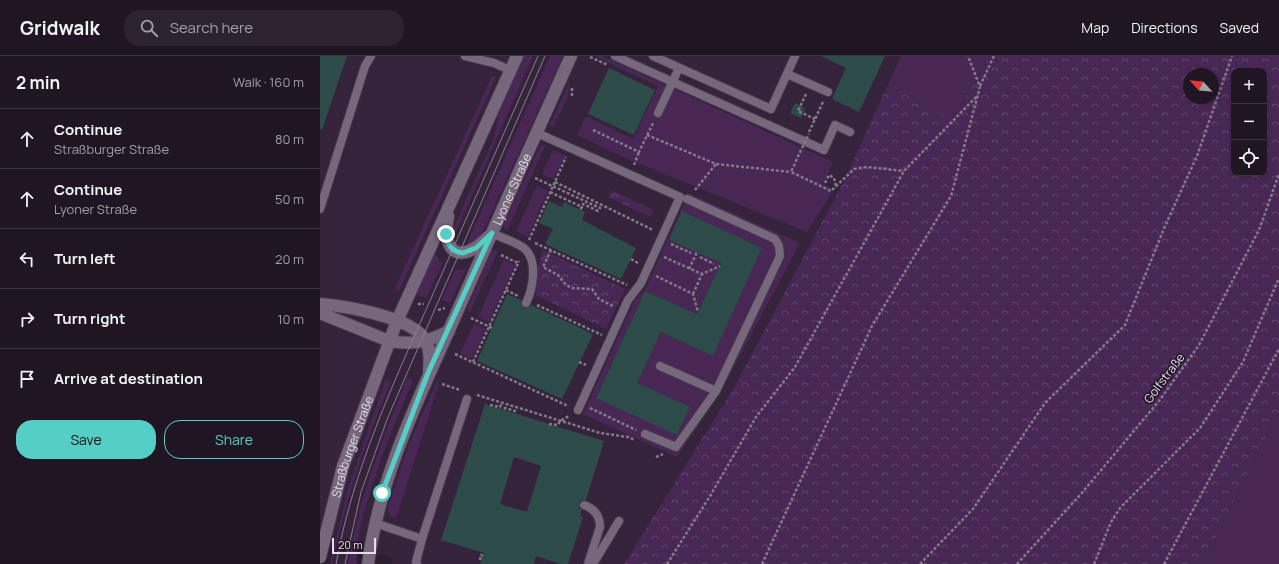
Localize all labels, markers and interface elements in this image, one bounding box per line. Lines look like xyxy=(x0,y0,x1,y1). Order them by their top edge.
search box xyxy=(124,10,404,46)
text: Gridwalk xyxy=(20,15,100,41)
icon: search xyxy=(138,17,160,39)
text: Search here xyxy=(170,17,253,38)
text: Map xyxy=(1081,18,1109,37)
text: Directions xyxy=(1131,18,1198,37)
text: Saved xyxy=(1220,18,1259,37)
north arrow xyxy=(1183,68,1219,104)
map controls xyxy=(1231,68,1267,176)
button: + xyxy=(1231,68,1267,104)
text: 2 min xyxy=(16,71,60,94)
text: Walk · 160 m xyxy=(233,73,304,91)
button: − xyxy=(1231,104,1267,140)
text: Continue xyxy=(54,119,122,140)
icon: ahead xyxy=(16,128,38,150)
text: 80 m xyxy=(275,130,304,148)
text: Straßburger Straße xyxy=(54,140,169,158)
button: locate xyxy=(1231,140,1267,176)
street label: Lyoner Straße xyxy=(488,150,535,227)
text: Continue xyxy=(54,179,122,200)
icon: ahead xyxy=(16,188,38,210)
text: 50 m xyxy=(275,190,304,208)
text: Lyoner Straße xyxy=(54,200,137,218)
route end xyxy=(437,225,455,243)
icon: left xyxy=(16,248,38,270)
text: Turn left xyxy=(54,248,116,269)
text: 20 m xyxy=(275,250,304,268)
icon: right xyxy=(16,308,38,330)
text: Turn right xyxy=(54,308,125,329)
text: 10 m xyxy=(277,310,304,328)
street label: Golfstraße xyxy=(1140,349,1188,407)
icon: arrive xyxy=(16,368,38,390)
text: Arrive at destination xyxy=(54,368,203,389)
street label: Straßburger Straße xyxy=(327,393,377,499)
button: Save xyxy=(16,420,156,459)
button: Share xyxy=(164,420,304,459)
route start xyxy=(373,484,391,502)
scale bar xyxy=(332,536,376,555)
text: 20 m xyxy=(338,537,363,552)

